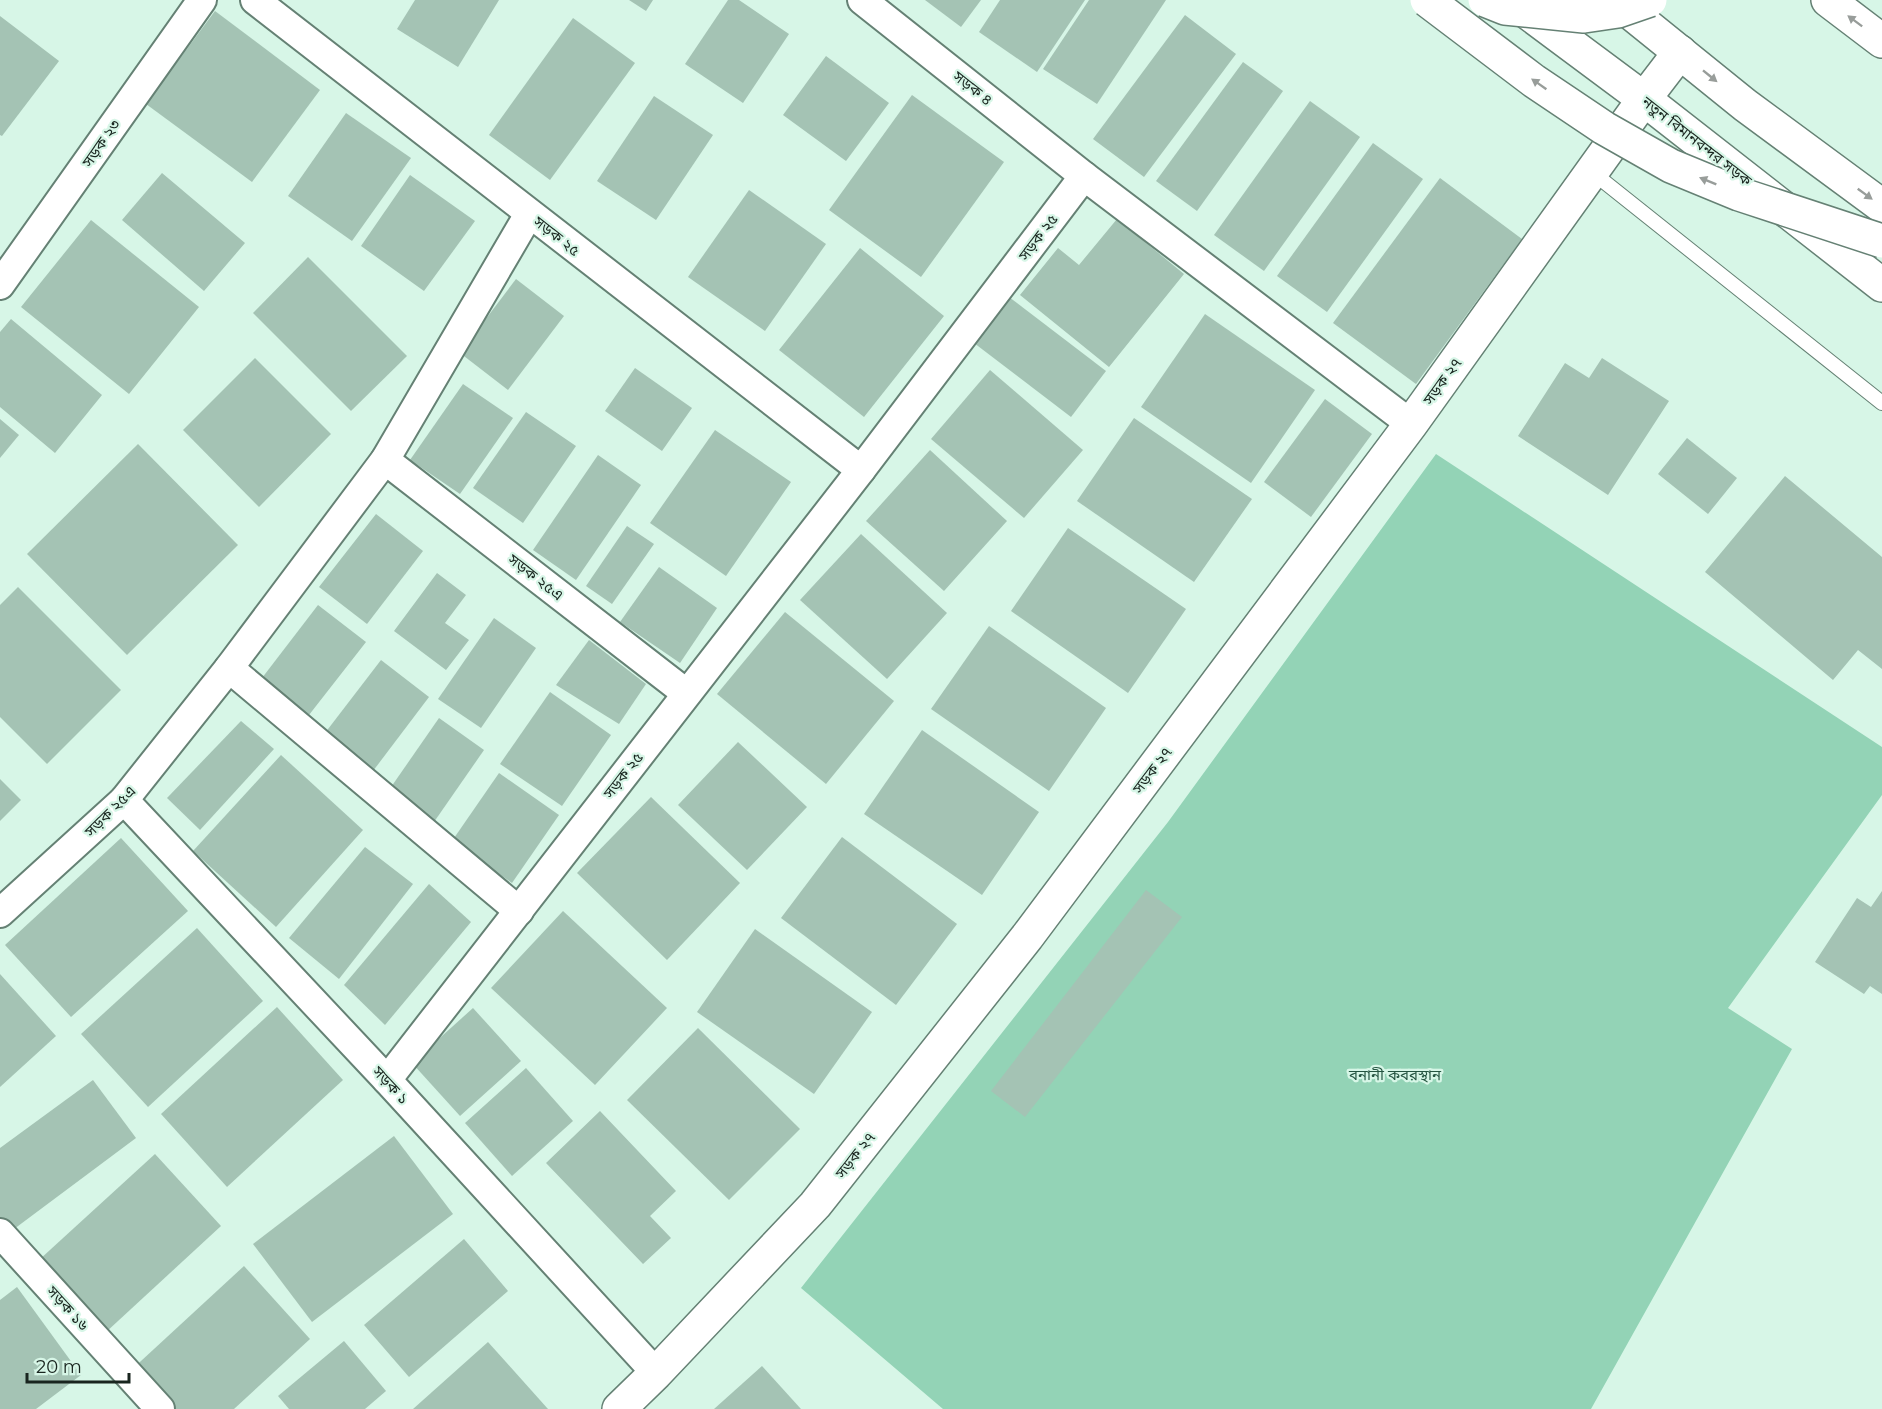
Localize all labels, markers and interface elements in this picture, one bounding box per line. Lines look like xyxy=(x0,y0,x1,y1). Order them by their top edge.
one-way arrow xyxy=(1847,15,1862,27)
street label: সড়ক ৪ xyxy=(949,66,997,109)
one-way arrow xyxy=(1702,70,1717,82)
one-way arrow xyxy=(1532,78,1548,90)
street label: নতুন বিমানবন্দর সড়ক xyxy=(1637,92,1757,191)
street label: সড়ক ২৩ xyxy=(77,115,124,171)
one-way arrow xyxy=(1698,176,1716,186)
one-way arrow xyxy=(1857,188,1873,200)
street label: সড়ক ২৫ xyxy=(1014,210,1062,265)
street label: সড়ক ২৫ xyxy=(529,211,584,260)
street label: সড়ক ২৭ xyxy=(1418,354,1466,409)
street label: সড়ক ২৫এ xyxy=(504,549,567,604)
street label: সড়ক ২৭ xyxy=(1128,743,1176,798)
street label: সড়ক ২৫ xyxy=(598,748,647,803)
street label: সড়ক ২৫এ xyxy=(80,781,140,841)
street label: সড়ক ১ xyxy=(368,1061,413,1108)
park label: বনানী কবরস্থান xyxy=(1348,1065,1442,1084)
street label: সড়ক ২৭ xyxy=(830,1128,879,1183)
street label: সড়ক ১৬ xyxy=(42,1281,93,1334)
scale bar xyxy=(27,1346,129,1384)
text: 20 m xyxy=(36,1356,82,1378)

